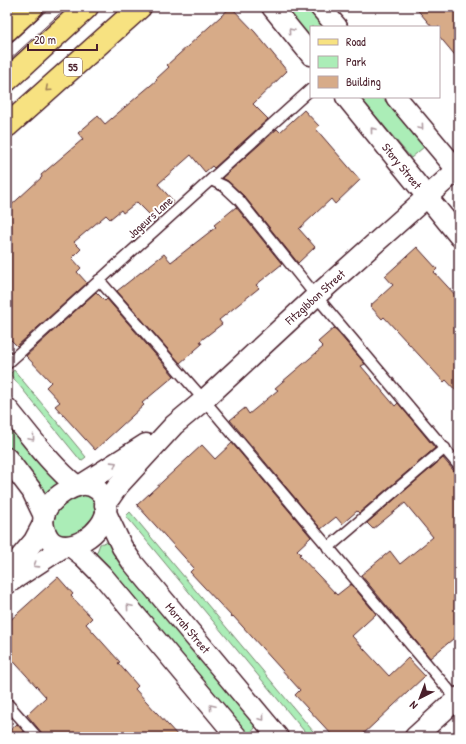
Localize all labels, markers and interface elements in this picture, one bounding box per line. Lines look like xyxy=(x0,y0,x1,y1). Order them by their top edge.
scale bar xyxy=(28,26,97,52)
legend xyxy=(310,26,440,98)
one-way arrow xyxy=(289,28,296,35)
text: 20 m xyxy=(34,31,56,48)
text: Road xyxy=(346,33,366,50)
text: Park xyxy=(346,53,366,70)
road number: 55 xyxy=(64,58,82,76)
text: Building xyxy=(346,73,381,90)
one-way arrow xyxy=(46,85,53,92)
one-way arrow xyxy=(417,122,424,130)
one-way arrow xyxy=(370,127,377,134)
street label: Story Street xyxy=(378,139,426,193)
street label: Jageurs Lane xyxy=(124,192,176,242)
street label: Fitzgibbon Street xyxy=(281,265,349,329)
one-way arrow xyxy=(27,434,34,441)
one-way arrow xyxy=(110,461,117,469)
one-way arrow xyxy=(33,560,40,568)
street label: Morrah Street xyxy=(162,599,215,658)
one-way arrow xyxy=(127,604,134,611)
north arrow xyxy=(400,678,440,718)
text: N xyxy=(406,698,420,713)
one-way arrow xyxy=(209,704,216,712)
one-way arrow xyxy=(258,713,265,720)

